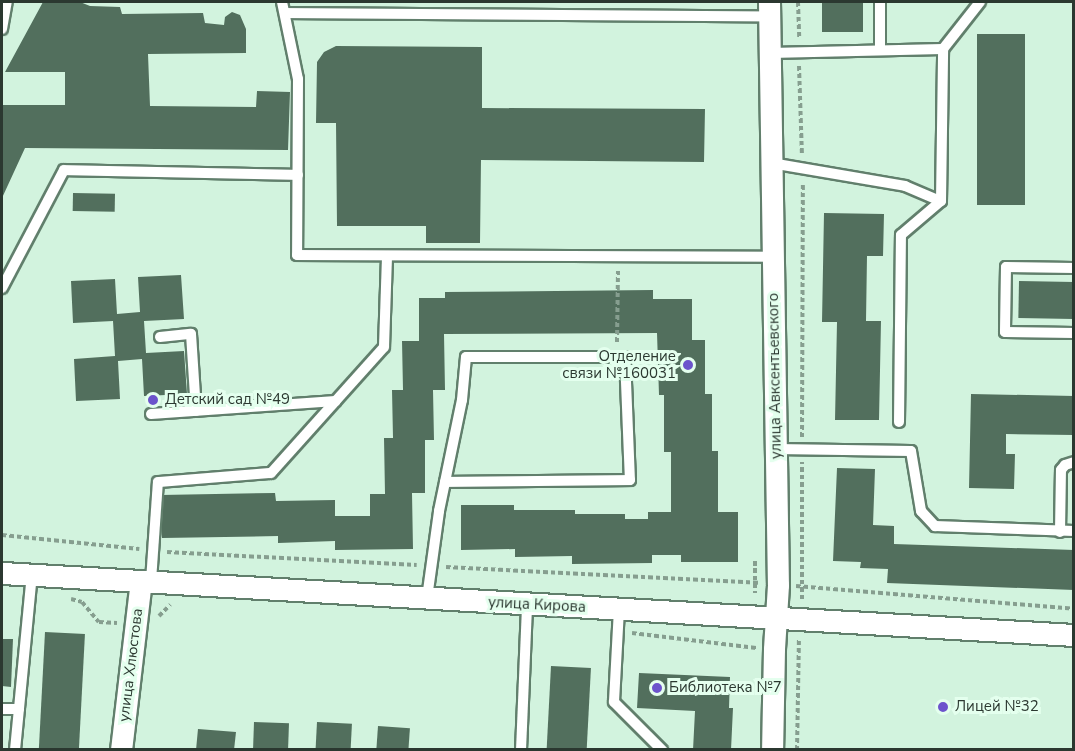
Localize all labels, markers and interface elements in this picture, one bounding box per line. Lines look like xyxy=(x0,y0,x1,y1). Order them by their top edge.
street label: улица Авксентьевского xyxy=(765,293,785,459)
place label: Отделение связи №160031 xyxy=(562,347,676,382)
marker: Отделение связи №160031 xyxy=(681,358,695,372)
place label: Детский сад №49 xyxy=(165,391,290,409)
marker: Детский сад №49 xyxy=(146,393,160,407)
street label: улица Кирова xyxy=(488,593,586,617)
street label: улица Хлюстова xyxy=(115,607,147,723)
place label: Библиотека №7 xyxy=(669,679,782,697)
marker: Библиотека №7 xyxy=(650,681,664,695)
place label: Лицей №32 xyxy=(955,698,1039,716)
marker: Лицей №32 xyxy=(936,700,950,714)

